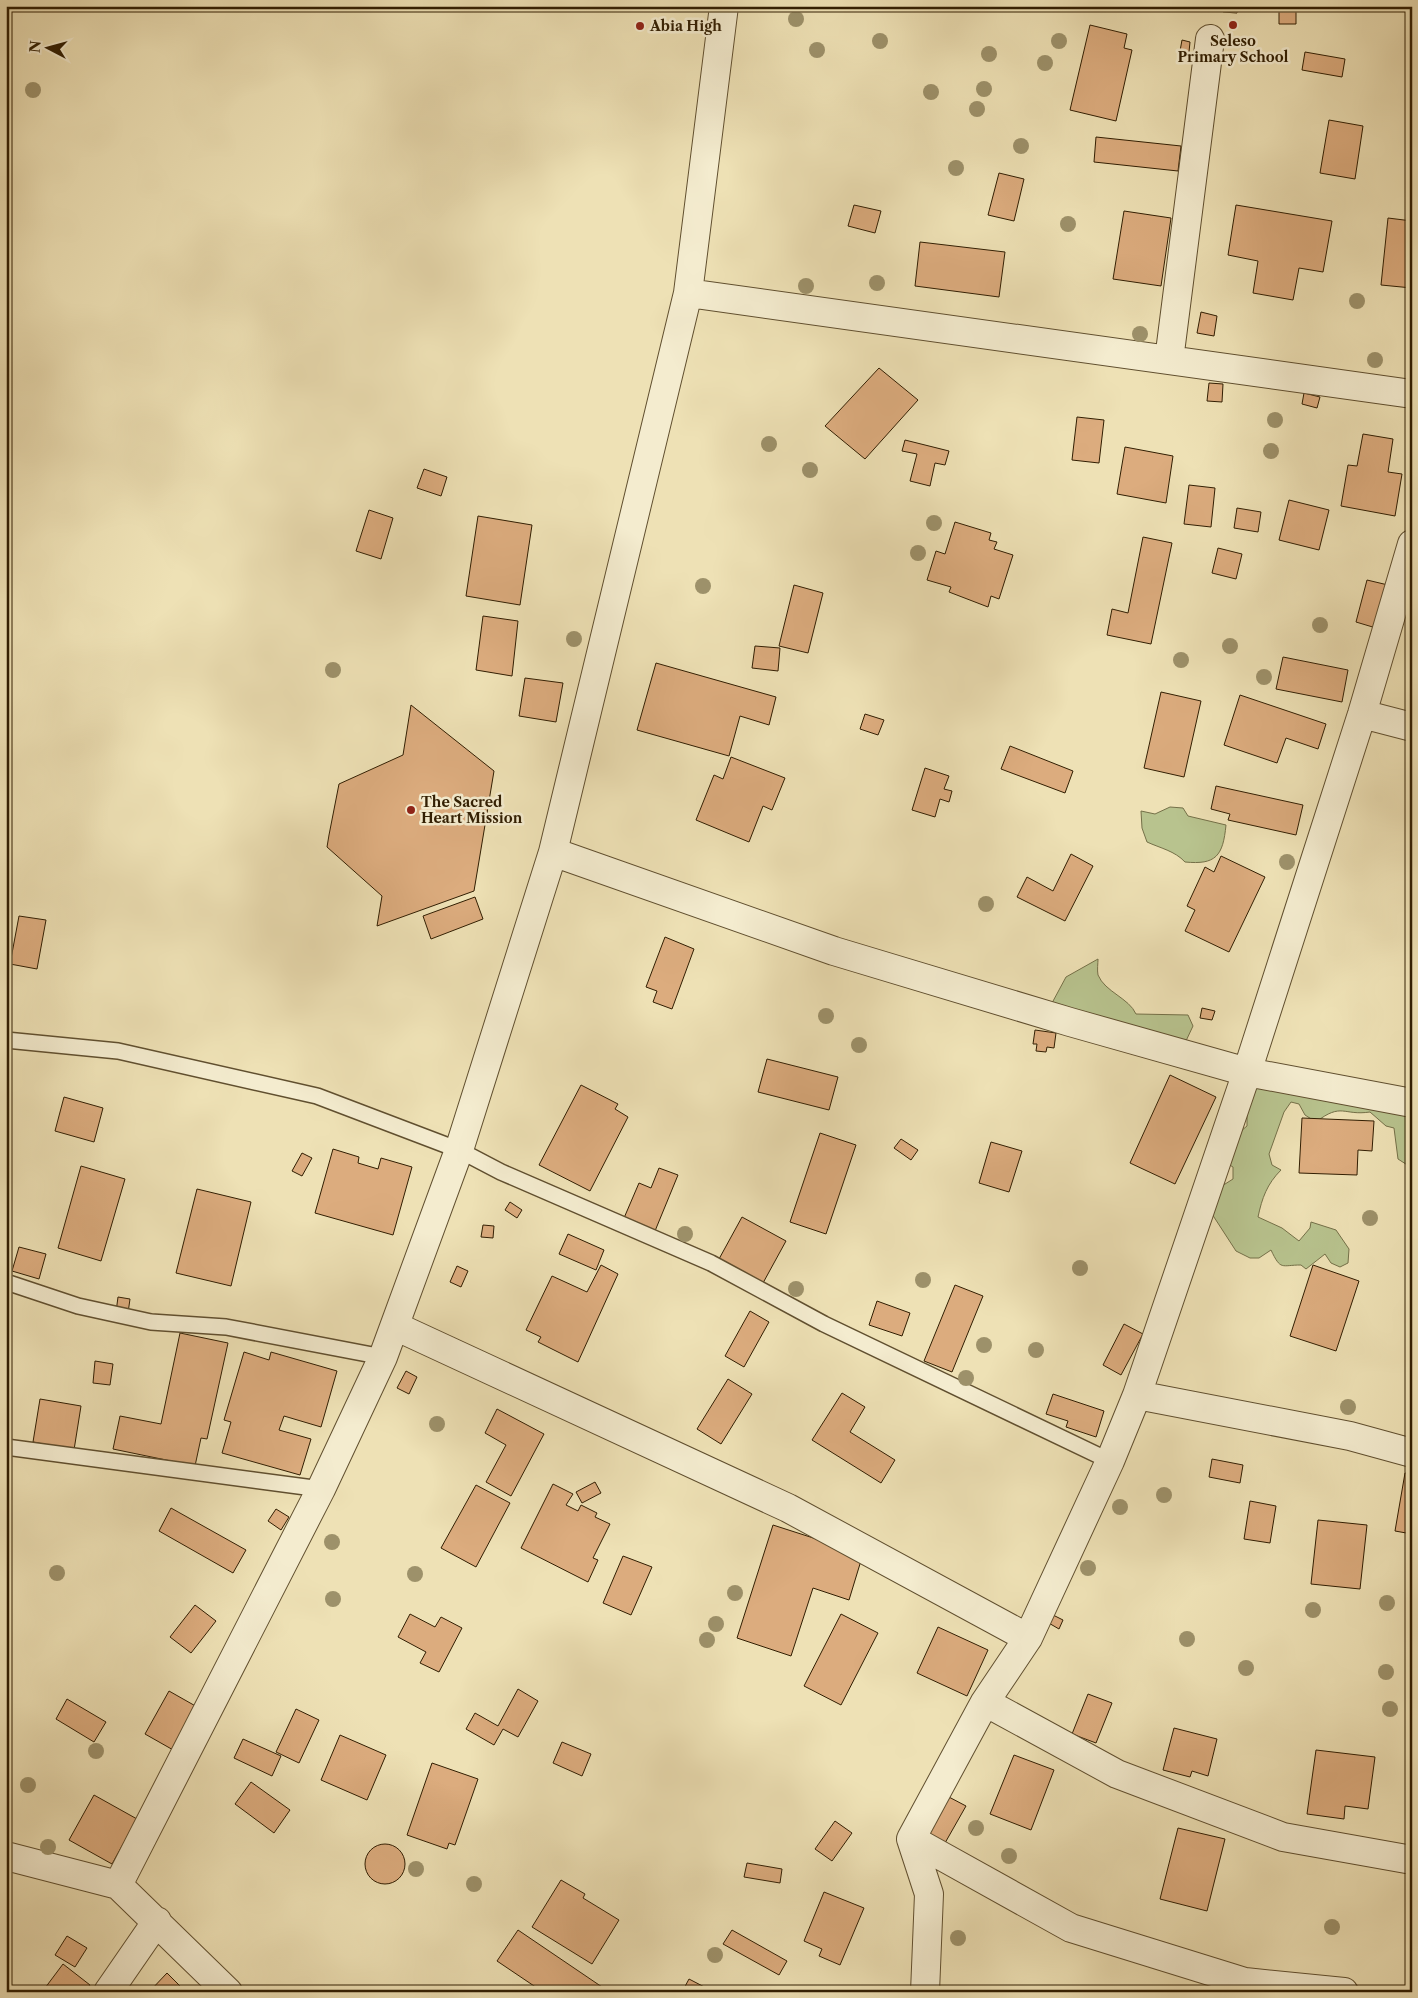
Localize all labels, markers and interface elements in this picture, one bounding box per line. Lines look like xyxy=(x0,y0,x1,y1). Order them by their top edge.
place label: Abia High xyxy=(649,17,722,35)
marker: Seleso Primary School xyxy=(1227,19,1239,31)
marker: Abia High xyxy=(634,20,646,32)
north arrow xyxy=(22,22,72,72)
place label: Seleso Primary School xyxy=(1177,32,1289,66)
text: N xyxy=(25,40,45,54)
place label: The Sacred Heart Mission xyxy=(421,793,523,827)
marker: The Sacred Heart Mission xyxy=(405,804,417,816)

